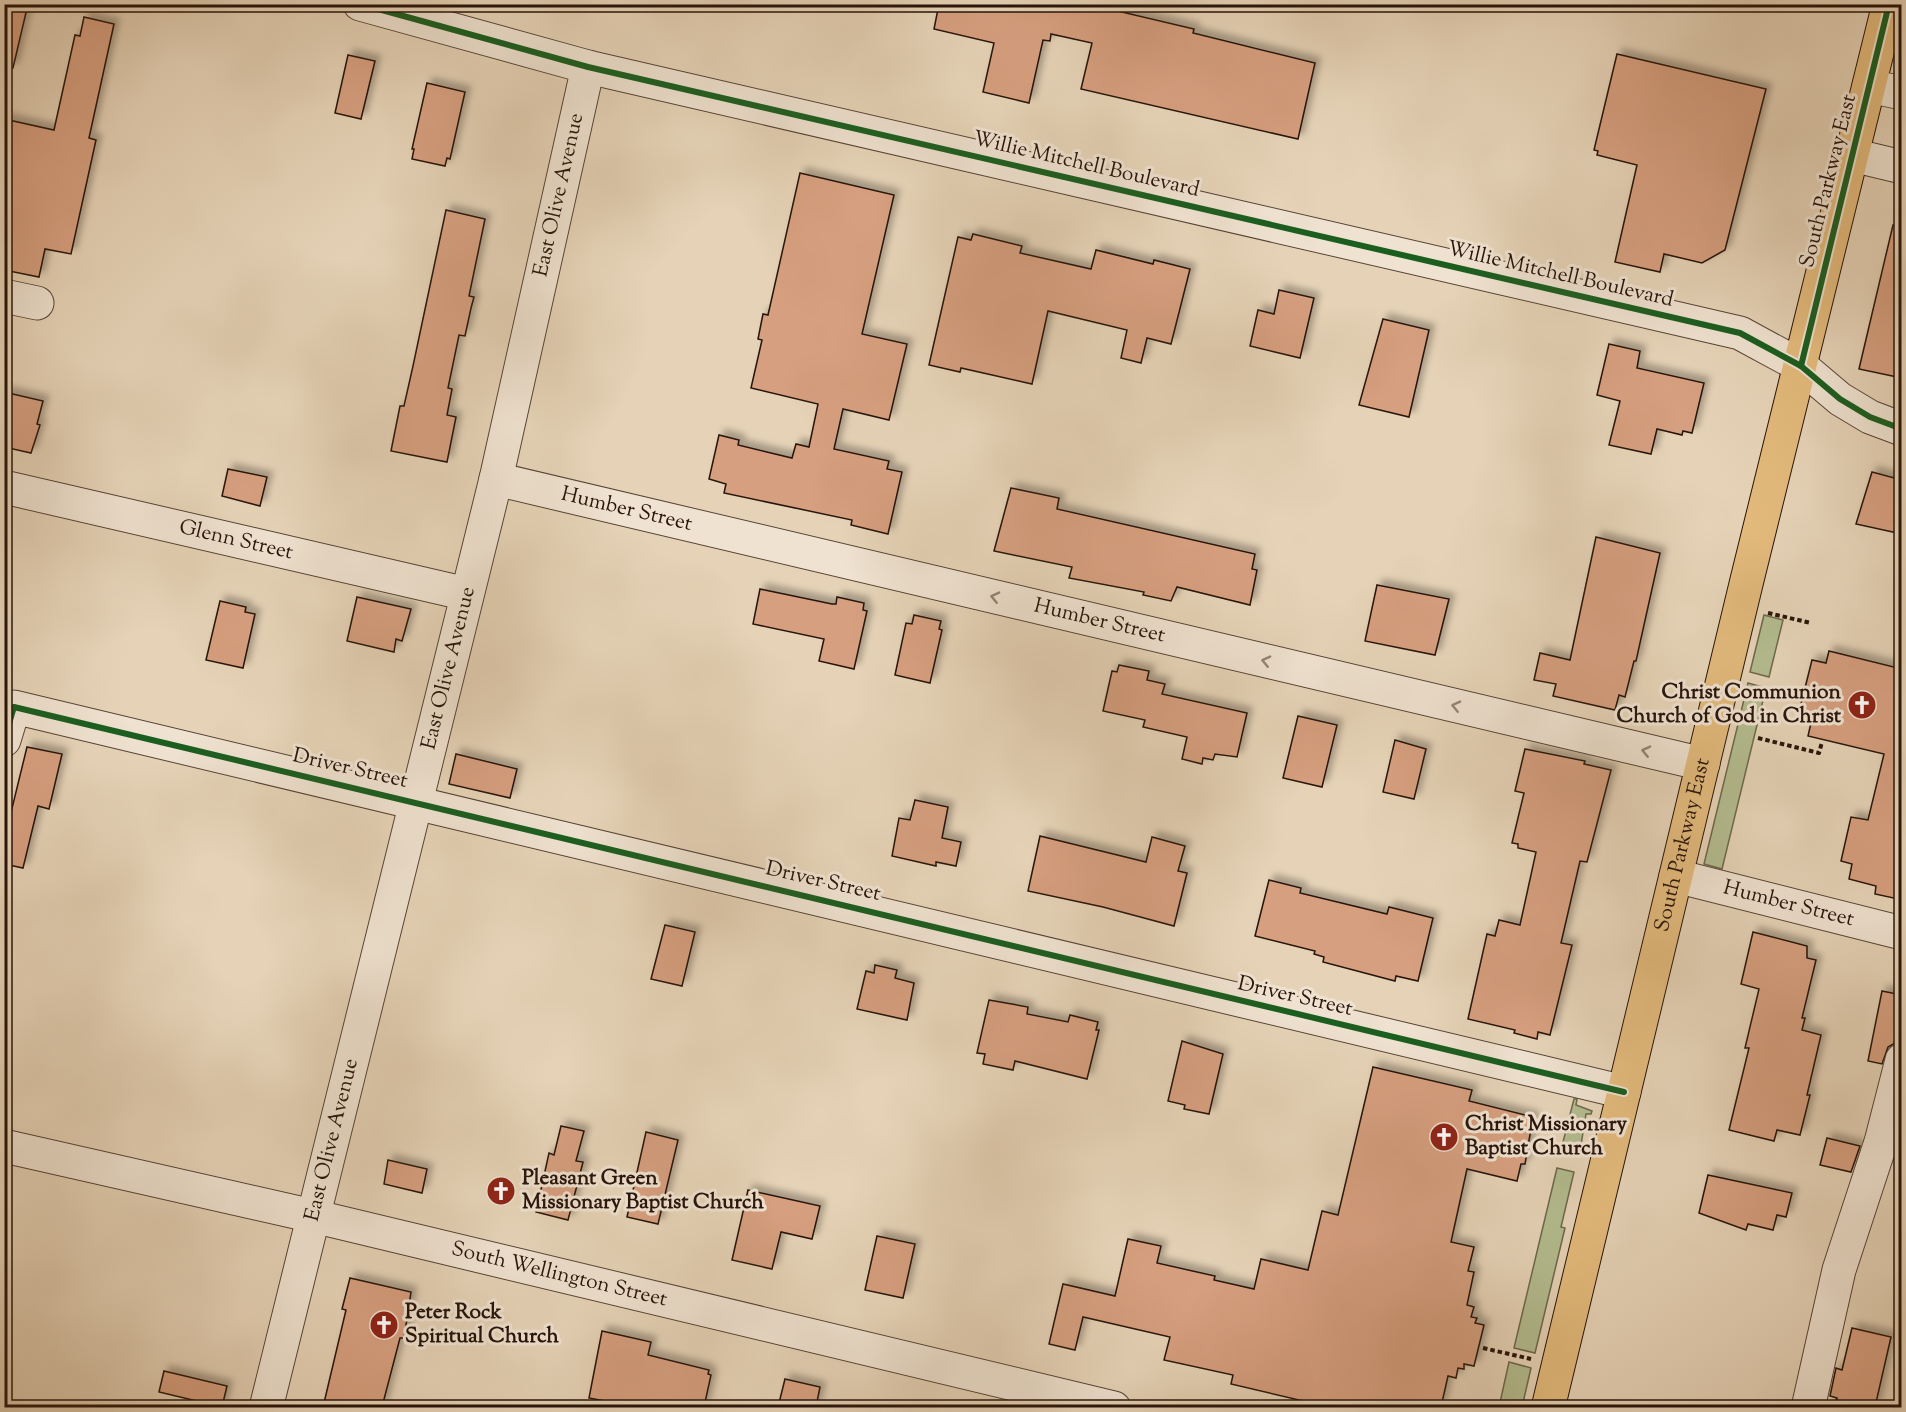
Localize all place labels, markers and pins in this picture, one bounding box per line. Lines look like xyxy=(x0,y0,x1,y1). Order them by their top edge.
place label: Christ Communion Church of God in Christ xyxy=(1616,678,1842,732)
church icon: Christ Communion Church of God in Christ xyxy=(1846,689,1878,721)
place label: Christ Missionary Baptist Church xyxy=(1465,1110,1628,1164)
church icon: Christ Missionary Baptist Church xyxy=(1428,1121,1460,1153)
place label: Pleasant Green Missionary Baptist Church xyxy=(522,1164,764,1218)
church icon: Pleasant Green Missionary Baptist Church xyxy=(485,1175,517,1207)
place label: Peter Rock Spiritual Church xyxy=(405,1298,559,1352)
church icon: Peter Rock Spiritual Church xyxy=(368,1309,400,1341)

